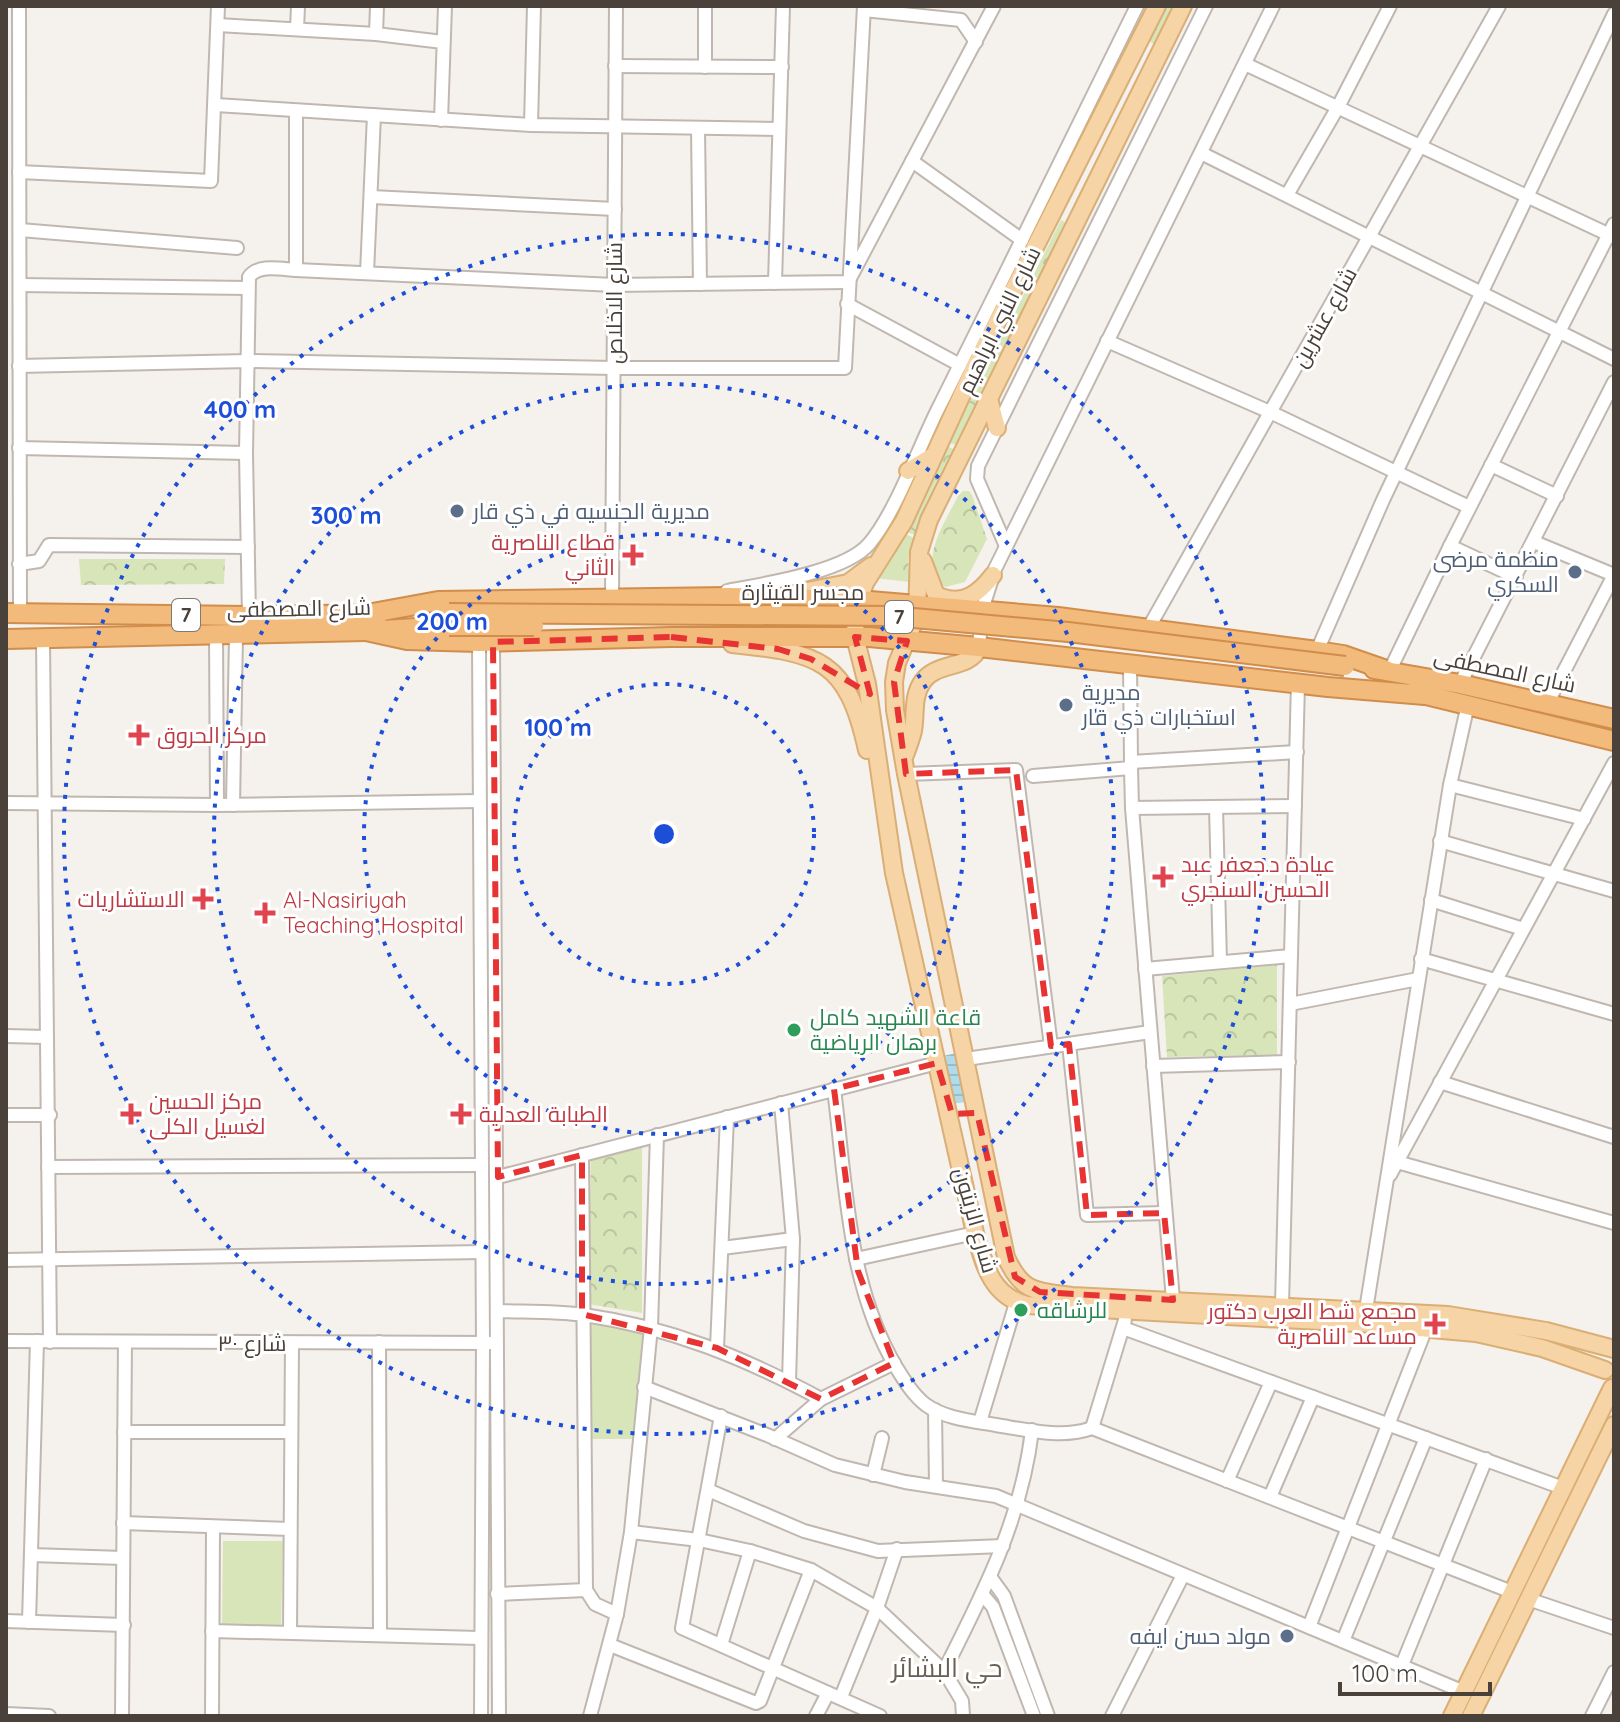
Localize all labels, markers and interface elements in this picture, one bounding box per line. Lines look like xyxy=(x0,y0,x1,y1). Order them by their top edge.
street label: شارع الاخلاص xyxy=(600,242,629,364)
street label: شارع النبي ابراهيم xyxy=(951,242,1049,399)
street label: شارع عشرين xyxy=(1285,262,1364,372)
text: 400 m xyxy=(204,394,276,424)
place label: مديرية الجنسيه في ذي قار xyxy=(471,497,710,528)
text: 300 m xyxy=(310,500,382,530)
marker: مديرية الجنسيه في ذي قار xyxy=(448,502,466,520)
place label: قطاع الناصرية الثاني xyxy=(491,528,615,584)
marker: قطاع الناصرية الثاني xyxy=(622,544,644,566)
place label: منظمة مرضى السكري xyxy=(1433,545,1559,601)
marker: منظمة مرضى السكري xyxy=(1566,563,1584,581)
street label: مجسر القيثارة xyxy=(742,578,864,606)
street label: شارع المصطفى xyxy=(227,593,371,624)
road number: 7 xyxy=(172,599,200,631)
road number: 7 xyxy=(885,601,913,633)
text: 200 m xyxy=(416,606,488,636)
street label: شارع المصطفى xyxy=(1431,641,1578,700)
place label: مديرية استخبارات ذي قار xyxy=(1080,678,1236,734)
marker: مديرية استخبارات ذي قار xyxy=(1057,696,1075,714)
text: 100 m xyxy=(524,712,592,742)
place label: مركز الحروق xyxy=(157,721,267,749)
marker: مركز الحروق xyxy=(128,724,150,746)
centre of rings xyxy=(650,820,678,848)
place label: عيادة د.جعفر عبد الحسين السنجري xyxy=(1181,850,1335,906)
marker: عيادة د.جعفر عبد الحسين السنجري xyxy=(1152,866,1174,888)
place label: الاستشاريات xyxy=(78,885,185,913)
place label: Al-Nasiriyah Teaching Hospital xyxy=(283,886,464,939)
marker: الاستشاريات xyxy=(192,888,214,910)
marker: Al-Nasiriyah Teaching Hospital xyxy=(254,902,276,924)
place label: قاعة الشهيد كامل برهان الرياضية xyxy=(810,1003,981,1056)
marker: قاعة الشهيد كامل برهان الرياضية xyxy=(785,1021,803,1039)
place label: مركز الحسين لغسيل الكلى xyxy=(149,1087,265,1140)
place label: الطبابة العدلية xyxy=(479,1100,608,1128)
marker: مركز الحسين لغسيل الكلى xyxy=(120,1103,142,1125)
marker: الطبابة العدلية xyxy=(450,1103,472,1125)
street label: شارع الزيتون xyxy=(947,1164,1004,1276)
place label: للرشاقه xyxy=(1037,1296,1107,1324)
place label: مجمع شط العرب دكتور مساعد الناصرية xyxy=(1206,1297,1417,1350)
marker: للرشاقه xyxy=(1012,1301,1030,1319)
marker: مجمع شط العرب دكتور مساعد الناصرية xyxy=(1424,1313,1446,1335)
street label: شارع ٣٠ xyxy=(218,1329,287,1358)
place label: مولد حسن ايفه xyxy=(1130,1622,1271,1650)
marker: مولد حسن ايفه xyxy=(1278,1627,1296,1645)
scale bar xyxy=(1340,1646,1490,1696)
district label: حي البشائر xyxy=(889,1651,1003,1689)
text: 100 m xyxy=(1352,1658,1418,1688)

